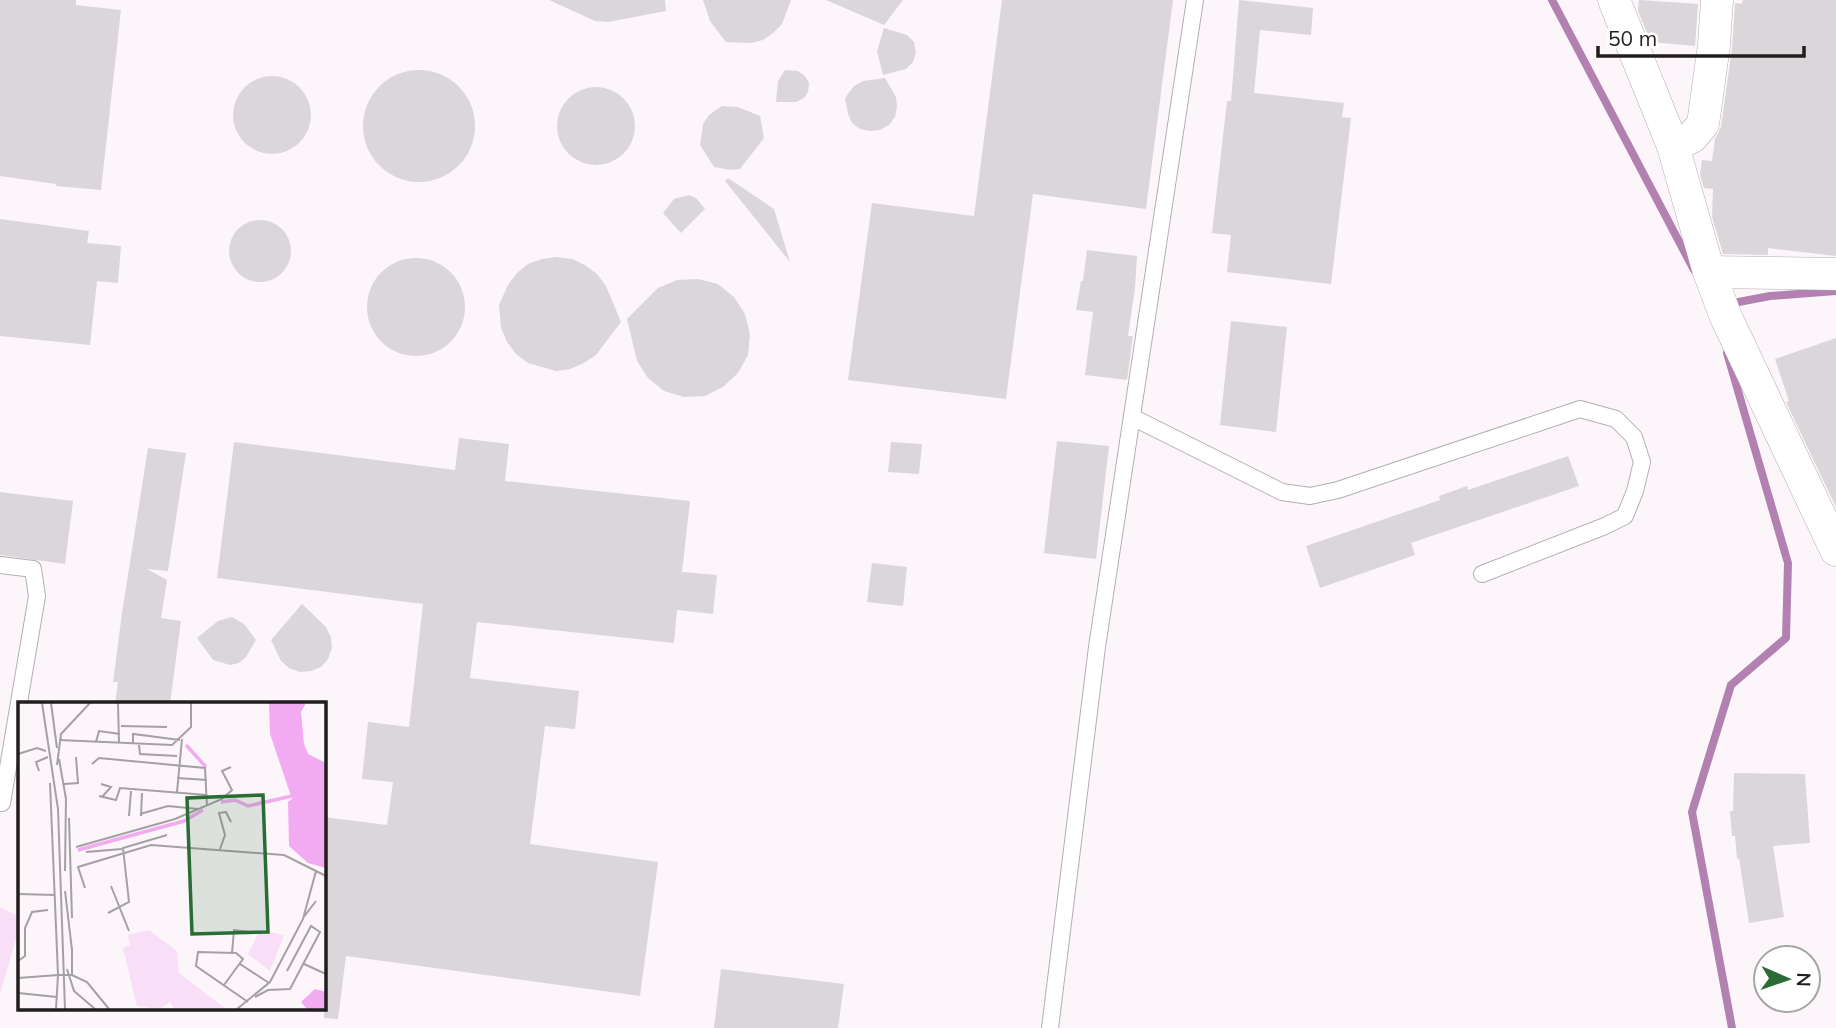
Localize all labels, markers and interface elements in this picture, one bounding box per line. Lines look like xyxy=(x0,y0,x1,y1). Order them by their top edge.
scale bar xyxy=(1598,14,1804,58)
text: 50 m xyxy=(1608,25,1657,51)
inset map xyxy=(18,702,326,1010)
north arrow xyxy=(1752,944,1822,1014)
text: N xyxy=(1792,972,1816,987)

